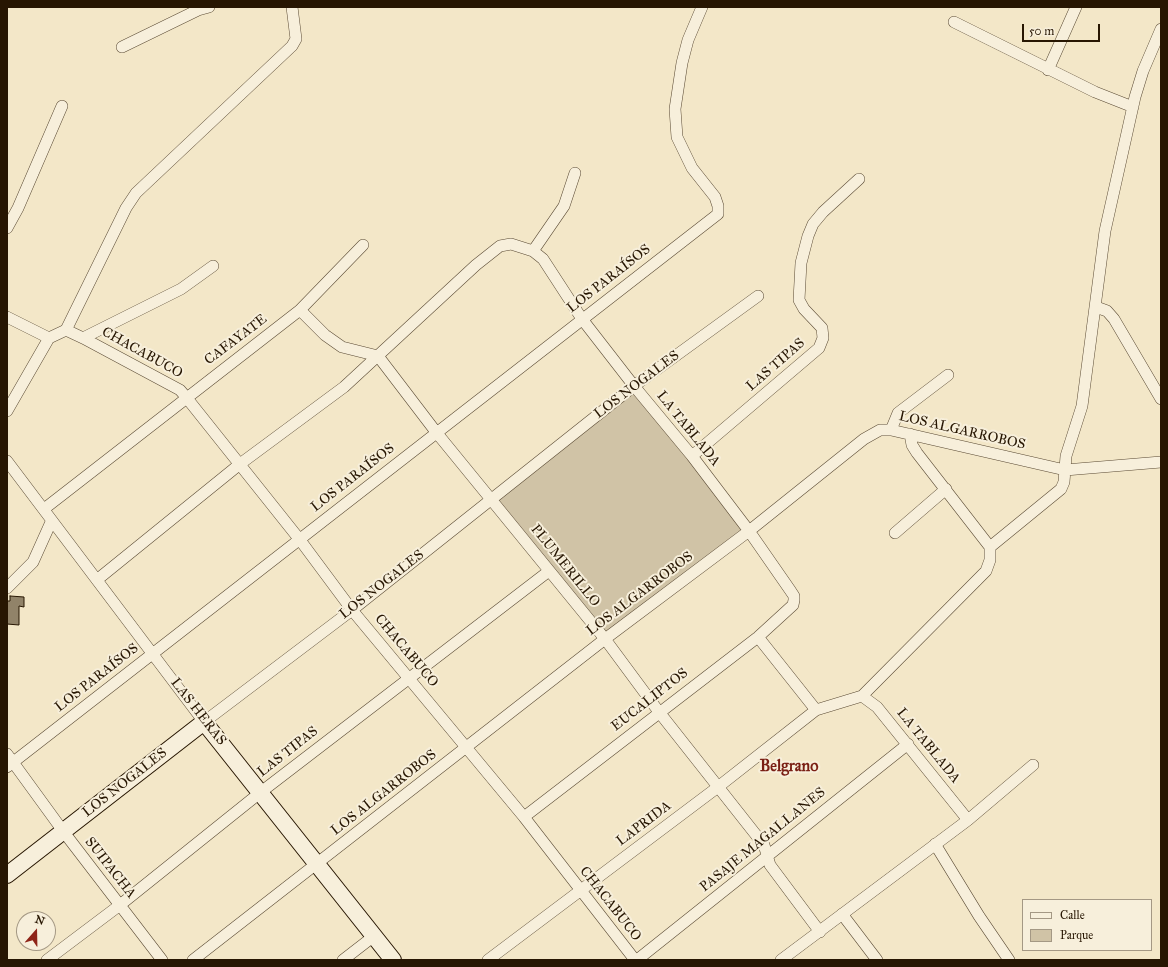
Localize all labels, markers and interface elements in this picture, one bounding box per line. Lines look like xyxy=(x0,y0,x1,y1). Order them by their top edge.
scale bar xyxy=(1024,16,1102,42)
text: 50 m xyxy=(1029,24,1054,38)
street label: LOS PARAÍSOS xyxy=(564,241,654,317)
street label: CAFAYATE xyxy=(201,311,271,369)
street label: CHACABUCO xyxy=(99,324,185,382)
street label: LAS TIPAS xyxy=(743,335,809,395)
street label: LOS NOGALES xyxy=(591,347,683,423)
street label: LA TABLADA xyxy=(653,388,723,470)
street label: LOS ALGARROBOS xyxy=(897,408,1027,454)
street label: LOS PARAÍSOS xyxy=(308,440,398,516)
street label: PLUMERILLO xyxy=(527,522,603,610)
street label: LOS NOGALES xyxy=(336,547,428,623)
street label: LOS ALGARROBOS xyxy=(583,548,697,640)
street label: CHACABUCO xyxy=(371,611,441,691)
street label: LOS PARAÍSOS xyxy=(52,640,142,716)
street label: EUCALIPTOS xyxy=(608,665,692,735)
street label: LAS HERAS xyxy=(167,675,229,749)
street label: LA TABLADA xyxy=(893,705,963,787)
street label: LAS TIPAS xyxy=(254,723,322,781)
street label: LOS NOGALES xyxy=(79,745,171,821)
street label: LOS ALGARROBOS xyxy=(328,747,440,839)
district label: Belgrano xyxy=(760,757,818,777)
street label: PASAJE MAGALLANES xyxy=(697,784,829,896)
street label: LAPRIDA xyxy=(613,798,675,850)
street label: SUIPACHA xyxy=(81,834,139,902)
street label: CHACABUCO xyxy=(576,863,644,945)
legend xyxy=(1022,899,1152,951)
text: Calle xyxy=(1060,908,1085,922)
north arrow xyxy=(16,911,56,951)
text: N xyxy=(33,912,47,928)
text: Parque xyxy=(1060,928,1093,942)

